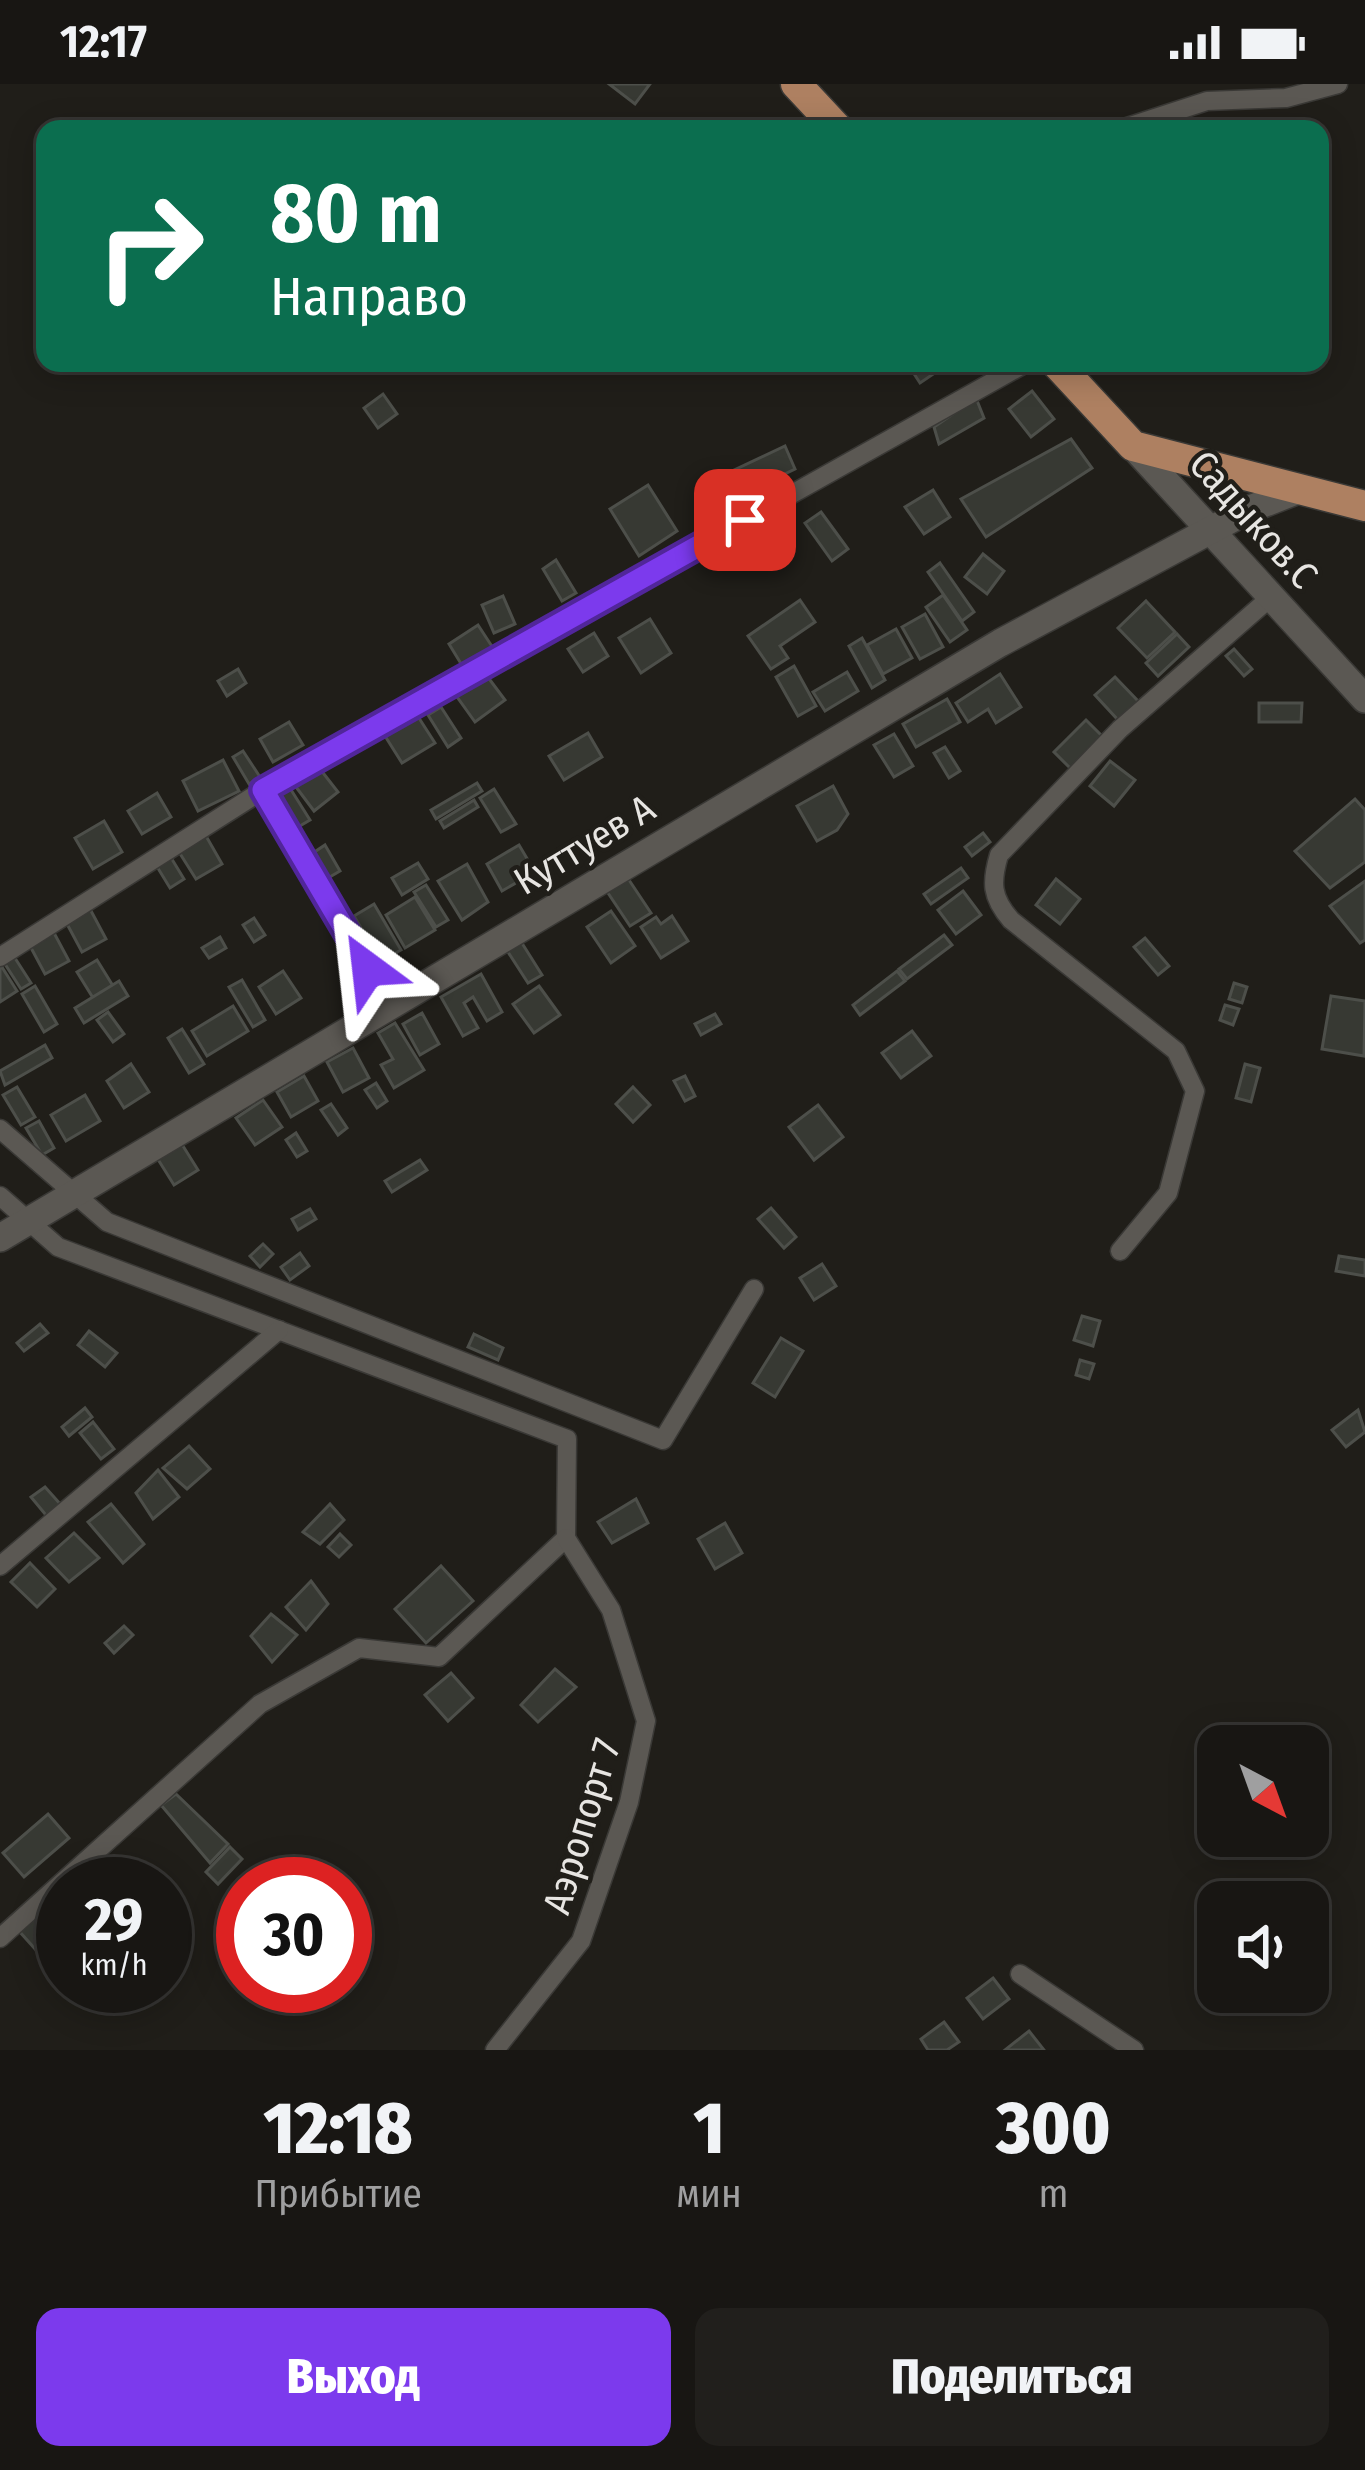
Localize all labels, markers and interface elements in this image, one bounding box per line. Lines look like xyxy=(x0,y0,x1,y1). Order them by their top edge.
text: 12:17 xyxy=(60,15,147,69)
text: 80 m xyxy=(270,163,442,264)
icon: right xyxy=(72,168,228,324)
text: Направо xyxy=(270,265,468,329)
street label: Садыков.С xyxy=(1179,441,1327,598)
pin xyxy=(694,469,796,571)
icon: arrive xyxy=(712,487,778,553)
street label: Куттуев А xyxy=(506,785,664,905)
position arrow xyxy=(305,906,431,1032)
north arrow xyxy=(1197,1725,1329,1857)
map controls xyxy=(1197,1725,1329,2013)
street label: Аэропорт 7 xyxy=(534,1733,630,1919)
speed limit sign: 30 xyxy=(216,1857,372,2013)
button: sound xyxy=(1197,1881,1329,2013)
text: 29 xyxy=(85,1884,143,1956)
text: km/h xyxy=(81,1947,147,1983)
text: 12:18 xyxy=(264,2086,413,2172)
text: 1 xyxy=(693,2086,725,2172)
text: 300 xyxy=(996,2086,1111,2172)
text: Прибытие xyxy=(254,2171,422,2217)
text: мин xyxy=(676,2171,742,2217)
text: m xyxy=(1038,2171,1068,2217)
button: Выход xyxy=(36,2308,671,2446)
button: Поделиться xyxy=(695,2308,1329,2446)

